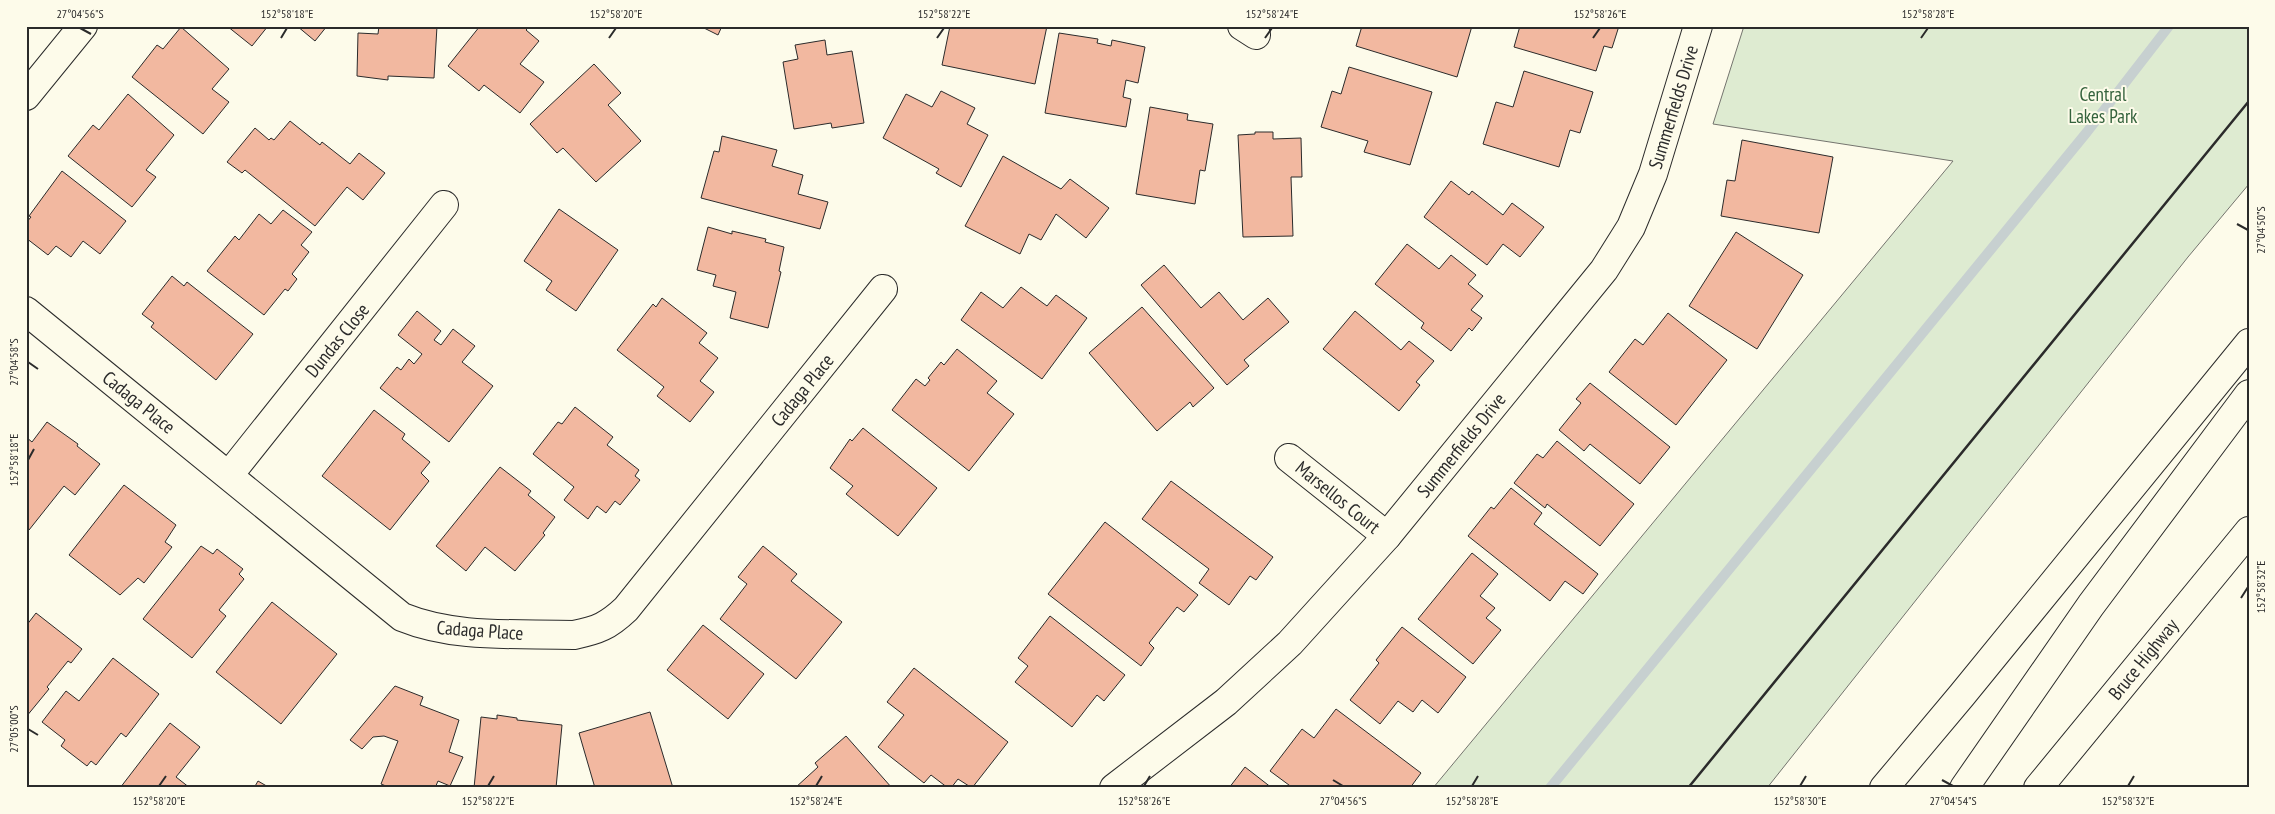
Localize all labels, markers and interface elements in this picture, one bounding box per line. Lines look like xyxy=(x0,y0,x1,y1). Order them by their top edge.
text: 27°04'56"S xyxy=(56,6,104,21)
text: 152°58'18"E xyxy=(261,6,313,21)
text: 152°58'20"E xyxy=(590,6,642,21)
text: 152°58'22"E xyxy=(918,6,970,21)
text: 152°58'24"E xyxy=(1246,6,1298,21)
text: 152°58'26"E xyxy=(1574,6,1626,21)
text: 152°58'28"E xyxy=(1902,6,1954,21)
street label: Summerfields Drive xyxy=(1643,42,1703,172)
park label: Central Lakes Park xyxy=(2069,82,2138,128)
text: 27°04'50"S xyxy=(2253,206,2268,254)
street label: Dundas Close xyxy=(300,298,374,382)
text: 27°04'58"S xyxy=(6,338,21,386)
street label: Cadaga Place xyxy=(765,349,839,431)
street label: Cadaga Place xyxy=(98,365,180,439)
street label: Summerfields Drive xyxy=(1411,388,1511,502)
text: 152°58'18"E xyxy=(6,434,21,486)
street label: Marsellos Court xyxy=(1291,456,1386,539)
text: 152°58'32"E xyxy=(2253,561,2268,613)
street label: Bruce Highway xyxy=(2103,613,2184,704)
street label: Cadaga Place xyxy=(436,615,524,645)
text: 27°05'00"S xyxy=(6,705,21,753)
text: 152°58'20"E xyxy=(133,793,185,808)
text: 152°58'22"E xyxy=(462,793,514,808)
text: 152°58'24"E xyxy=(790,793,842,808)
text: 152°58'26"E xyxy=(1118,793,1170,808)
text: 27°04'56"S xyxy=(1319,793,1367,808)
text: 152°58'28"E xyxy=(1446,793,1498,808)
text: 152°58'30"E xyxy=(1774,793,1826,808)
text: 27°04'54"S xyxy=(1929,793,1977,808)
text: 152°58'32"E xyxy=(2102,793,2154,808)

